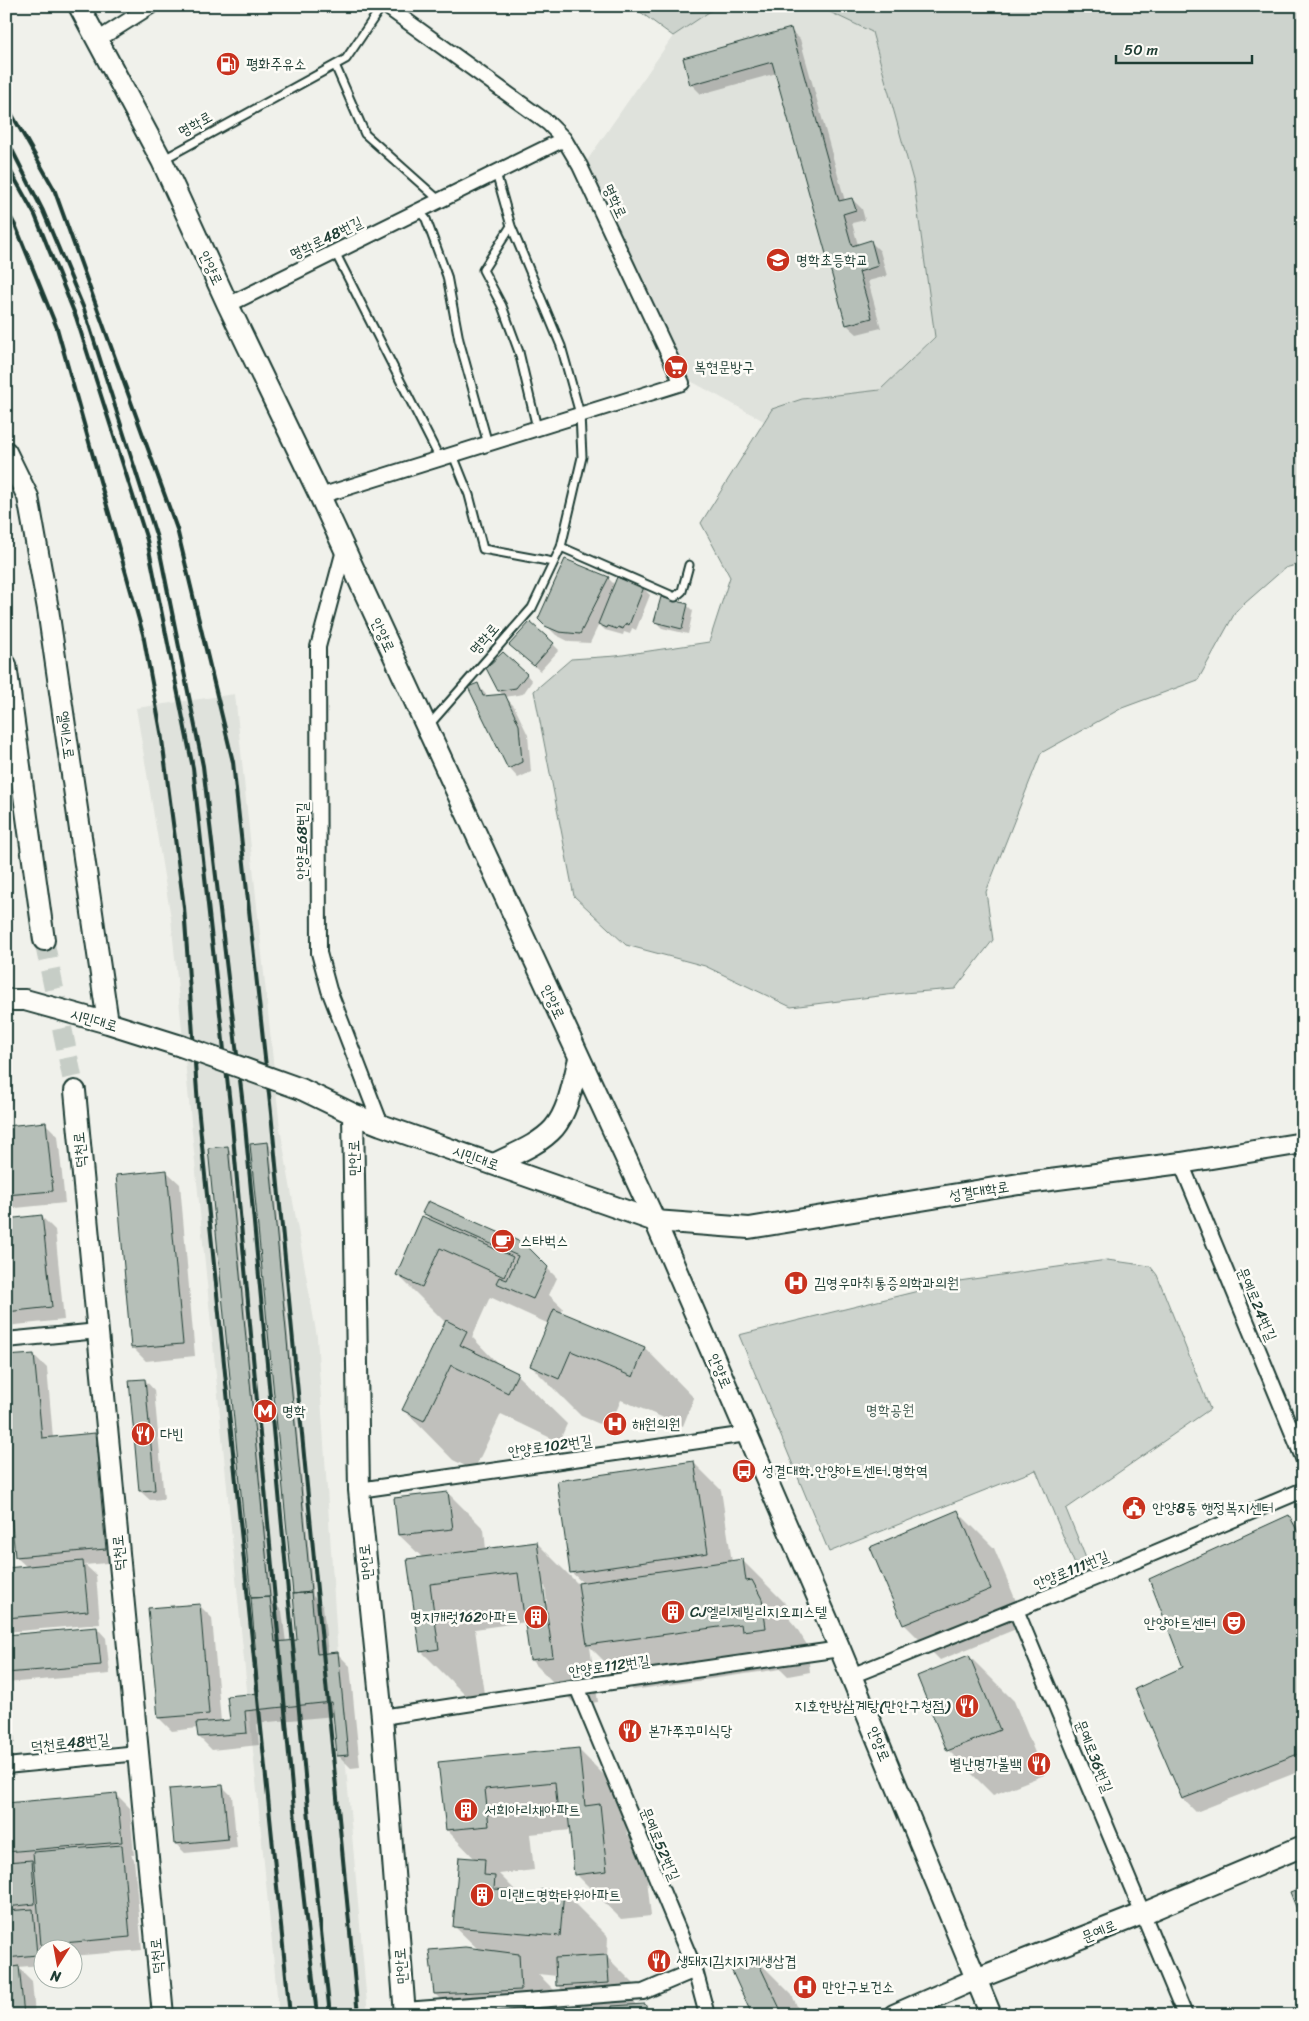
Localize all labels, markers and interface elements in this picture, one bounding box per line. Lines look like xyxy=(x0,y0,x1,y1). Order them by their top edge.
scale bar xyxy=(1116,32,1253,64)
text: 50 m xyxy=(1124,37,1159,63)
fuel station icon: 평화주유소 xyxy=(215,51,241,77)
place label: 평화주유소 xyxy=(246,51,306,77)
street label: 명학로 xyxy=(173,104,217,144)
street label: 명학로 xyxy=(596,179,634,223)
street label: 명학로48번길 xyxy=(285,209,367,267)
street label: 안양로 xyxy=(192,246,230,290)
school or university icon: 명학초등학교 xyxy=(765,247,791,273)
place label: 명학초등학교 xyxy=(796,247,868,273)
supermarket icon: 복현문방구 xyxy=(663,354,689,380)
place label: 복현문방구 xyxy=(694,354,754,380)
street label: 안양로 xyxy=(364,613,402,657)
street label: 명학로 xyxy=(462,617,506,661)
street label: 엘에스로 xyxy=(50,709,82,761)
street label: 안양로68번길 xyxy=(289,802,315,880)
street label: 안양로 xyxy=(534,980,572,1024)
street label: 시민대로 xyxy=(67,1001,121,1039)
street label: 덕천로 xyxy=(65,1131,95,1169)
street label: 시민대로 xyxy=(449,1138,503,1178)
street label: 만안로 xyxy=(341,1140,367,1176)
street label: 성결대학로 xyxy=(947,1173,1011,1209)
cafe icon: 스타벅스 xyxy=(490,1228,516,1254)
place label: 스타벅스 xyxy=(520,1228,568,1254)
street label: 문예로24번길 xyxy=(1230,1263,1284,1345)
hospital icon: 김영우마취통증의학과의원 xyxy=(783,1270,809,1296)
place label: 김영우마취통증의학과의원 xyxy=(814,1270,959,1296)
street label: 안양로 xyxy=(701,1349,739,1393)
park label: 명학공원 xyxy=(866,1397,914,1423)
metro station icon: 명학 xyxy=(252,1398,278,1424)
place label: 명학 xyxy=(282,1398,306,1424)
hospital icon: 해원의원 xyxy=(602,1411,628,1437)
place label: 해원의원 xyxy=(632,1411,680,1437)
restaurant icon: 다빈 xyxy=(130,1421,156,1447)
place label: 다빈 xyxy=(160,1421,184,1447)
street label: 안양로102번길 xyxy=(506,1427,594,1465)
bus stop icon: 성결대학.안양아트센터.명학역 xyxy=(731,1458,757,1484)
place label: 성결대학.안양아트센터.명학역 xyxy=(762,1458,928,1484)
public building icon: 안양8동 행정복지센터 xyxy=(1121,1495,1147,1521)
place label: 안양8동 행정복지센터 xyxy=(1152,1495,1274,1521)
street label: 덕천로 xyxy=(104,1534,134,1572)
street label: 만안로 xyxy=(351,1543,381,1581)
street label: 안양로111번길 xyxy=(1029,1543,1113,1597)
building icon: CJ엘리제빌리지오피스텔 xyxy=(660,1599,686,1625)
place label: CJ엘리제빌리지오피스텔 xyxy=(690,1599,827,1625)
place label: 명지캐럿162아파트 xyxy=(410,1604,518,1630)
building icon: 명지캐럿162아파트 xyxy=(523,1604,549,1630)
place label: 안양아트센터 xyxy=(1144,1610,1216,1636)
theatre icon: 안양아트센터 xyxy=(1221,1610,1247,1636)
street label: 안양로112번길 xyxy=(567,1647,651,1685)
place label: 지호한방삼계탕(만안구청점) xyxy=(795,1693,951,1719)
restaurant icon: 지호한방삼계탕(만안구청점) xyxy=(954,1693,980,1719)
street label: 문예로36번길 xyxy=(1068,1715,1120,1797)
restaurant icon: 본가쭈꾸미식당 xyxy=(617,1718,643,1744)
place label: 본가쭈꾸미식당 xyxy=(648,1718,733,1744)
street label: 안양로 xyxy=(860,1722,898,1766)
street label: 덕천로48번길 xyxy=(29,1726,111,1760)
place label: 별난명가불백 xyxy=(950,1751,1022,1777)
restaurant icon: 별난명가불백 xyxy=(1026,1751,1052,1777)
building icon: 서희아리채아파트 xyxy=(453,1797,479,1823)
place label: 서희아리채아파트 xyxy=(484,1797,581,1823)
street label: 문예로52번길 xyxy=(633,1803,687,1885)
building icon: 미랜드명학타워아파트 xyxy=(469,1882,495,1908)
place label: 미랜드명학타워아파트 xyxy=(500,1882,621,1908)
street label: 문예로 xyxy=(1077,1912,1121,1950)
street label: 덕천로 xyxy=(142,1937,172,1975)
north arrow xyxy=(32,1938,82,1988)
street label: 만안로 xyxy=(387,1947,415,1985)
restaurant icon: 생돼지김치지게생삽겹 xyxy=(646,1948,672,1974)
place label: 생돼지김치지게생삽겹 xyxy=(676,1948,797,1974)
text: N xyxy=(48,1963,64,1990)
hospital icon: 만안구보건소 xyxy=(792,1974,818,2000)
place label: 만안구보건소 xyxy=(822,1974,894,2000)

